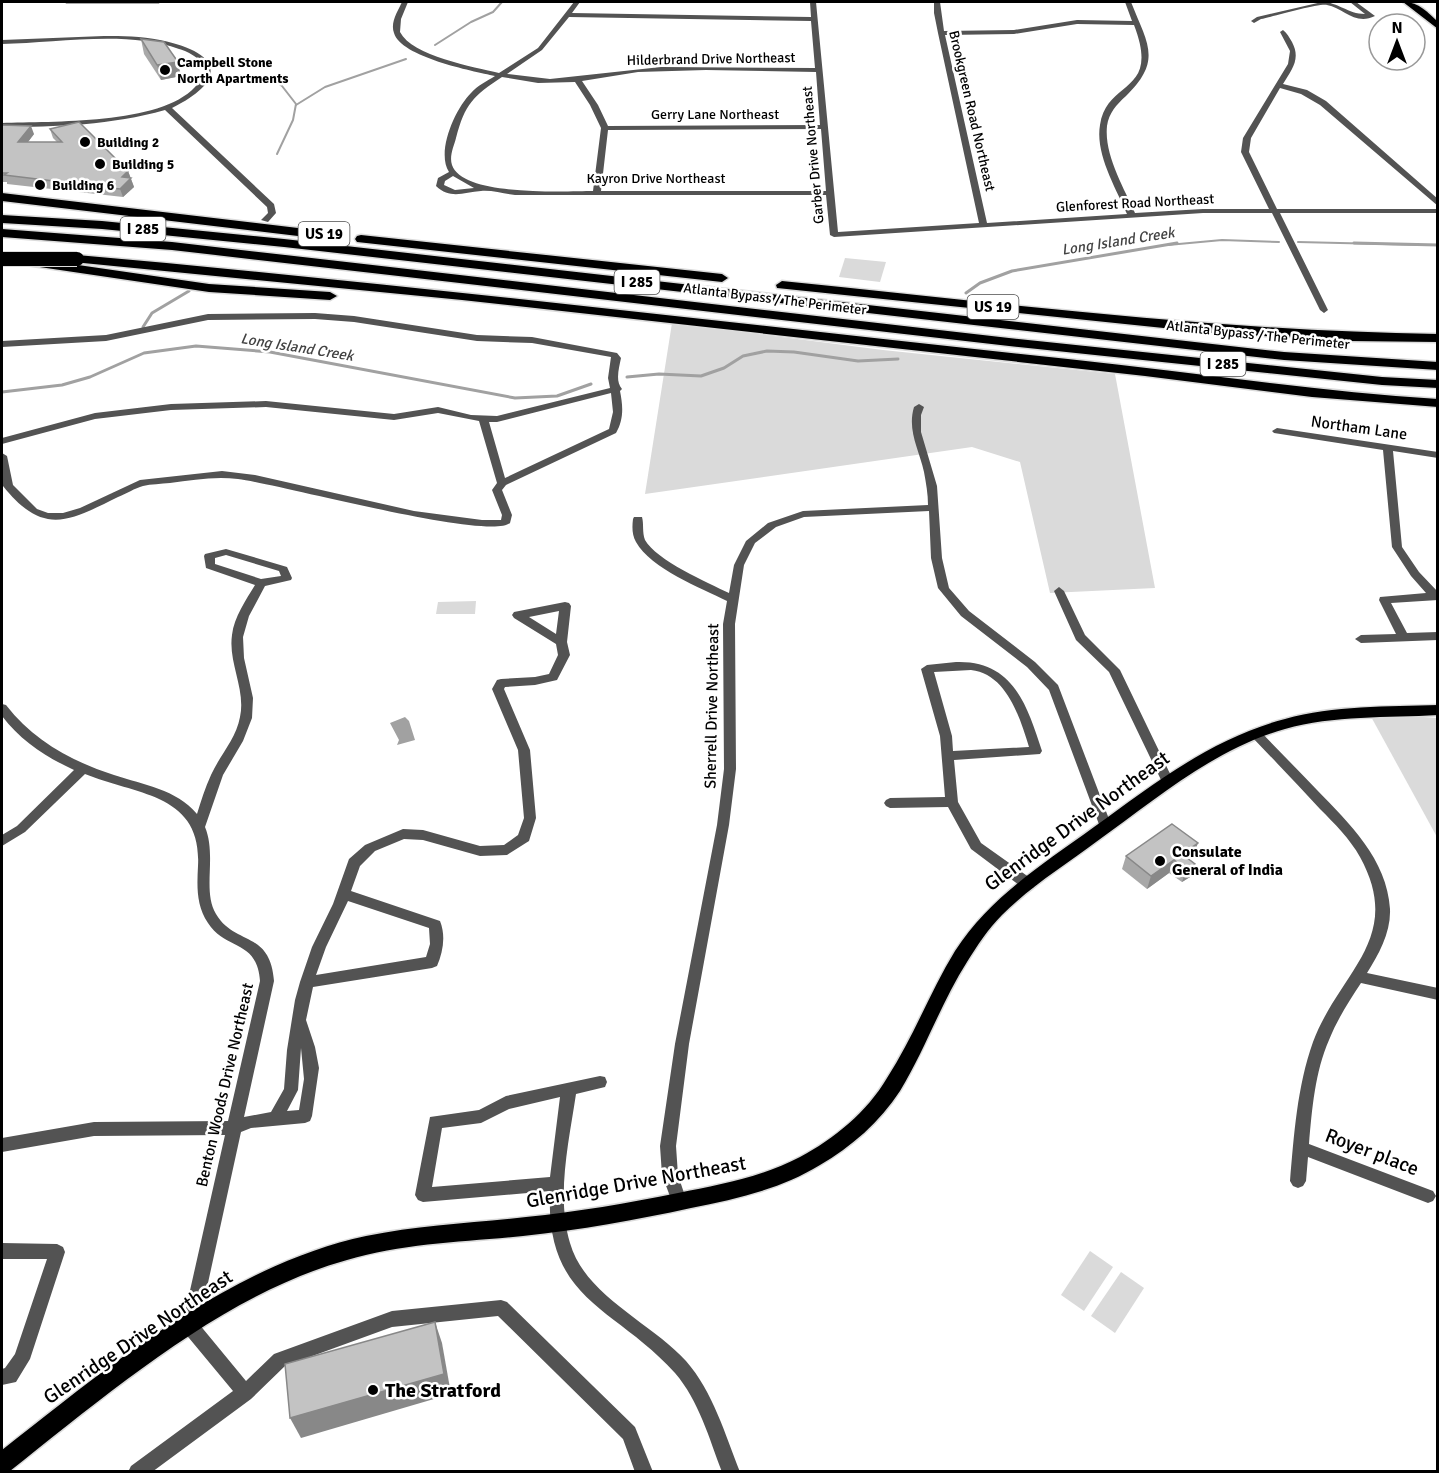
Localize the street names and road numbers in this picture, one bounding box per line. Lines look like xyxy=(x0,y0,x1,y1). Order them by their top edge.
street label: Brookgreen Road Northeast xyxy=(945,29,999,193)
street label: Hilderbrand Drive Northeast xyxy=(626,49,796,69)
street label: Garber Drive Northeast xyxy=(799,85,827,225)
street label: Gerry Lane Northeast xyxy=(651,106,779,123)
street label: Kayron Drive Northeast xyxy=(587,170,726,187)
street label: Glenforest Road Northeast xyxy=(1055,190,1215,216)
road number: I 285 xyxy=(120,217,166,241)
road number: US 19 xyxy=(298,222,350,246)
road number: I 285 xyxy=(614,270,660,294)
street label: Atlanta Bypass / The Perimeter xyxy=(683,279,868,319)
road number: US 19 xyxy=(968,295,1018,319)
street label: Atlanta Bypass / The Perimeter xyxy=(1165,317,1351,353)
road number: I 285 xyxy=(1200,352,1246,376)
street label: Northam Lane xyxy=(1310,411,1408,445)
street label: Sherrell Drive Northeast xyxy=(701,623,723,789)
street label: Glenridge Drive Northeast xyxy=(980,745,1174,897)
street label: Benton Woods Drive Northeast xyxy=(192,981,258,1189)
street label: Royer place xyxy=(1321,1123,1423,1181)
street label: Glenridge Drive Northeast xyxy=(524,1150,748,1214)
street label: Glenridge Drive Northeast xyxy=(39,1264,237,1410)

